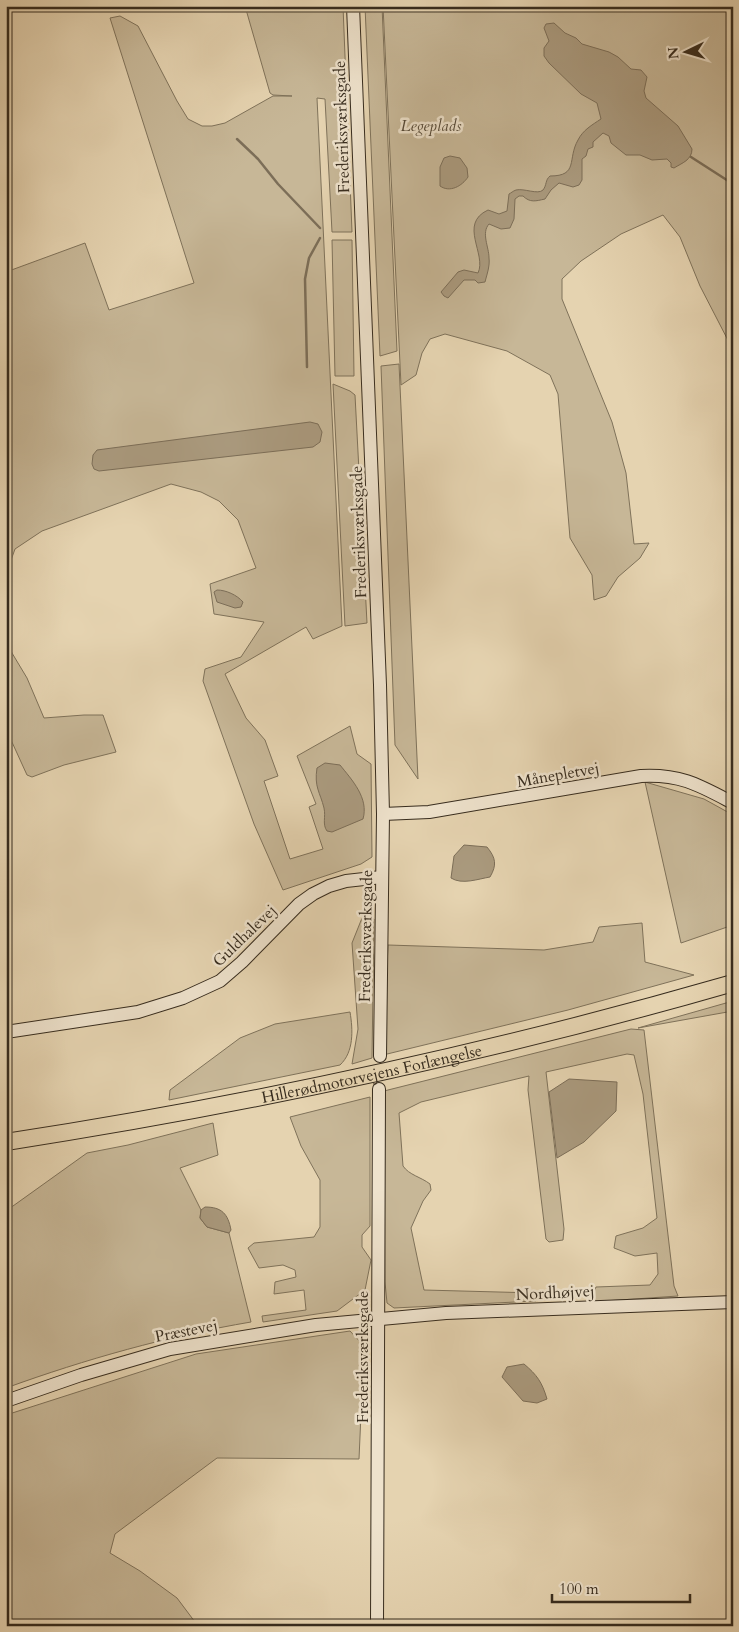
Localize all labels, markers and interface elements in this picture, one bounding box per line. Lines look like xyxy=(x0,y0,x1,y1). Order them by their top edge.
north arrow xyxy=(662,28,712,78)
text: N xyxy=(664,46,684,60)
street label: Frederiksværksgade xyxy=(329,60,355,194)
park label: Legeplads xyxy=(400,115,462,137)
street label: Frederiksværksgade xyxy=(346,465,372,599)
street label: Månepletvej xyxy=(515,757,601,793)
street label: Frederiksværksgade xyxy=(354,870,378,1002)
street label: Guldhalevej xyxy=(208,900,281,972)
street label: Hillerødmotorvejens Forlængelse xyxy=(260,1040,484,1109)
street label: Nordhøjvej xyxy=(515,1280,595,1306)
street label: Frederiksværksgade xyxy=(352,1291,374,1423)
street label: Præstevej xyxy=(153,1314,220,1348)
scale bar xyxy=(552,1572,689,1604)
text: 100 m xyxy=(559,1579,599,1599)

